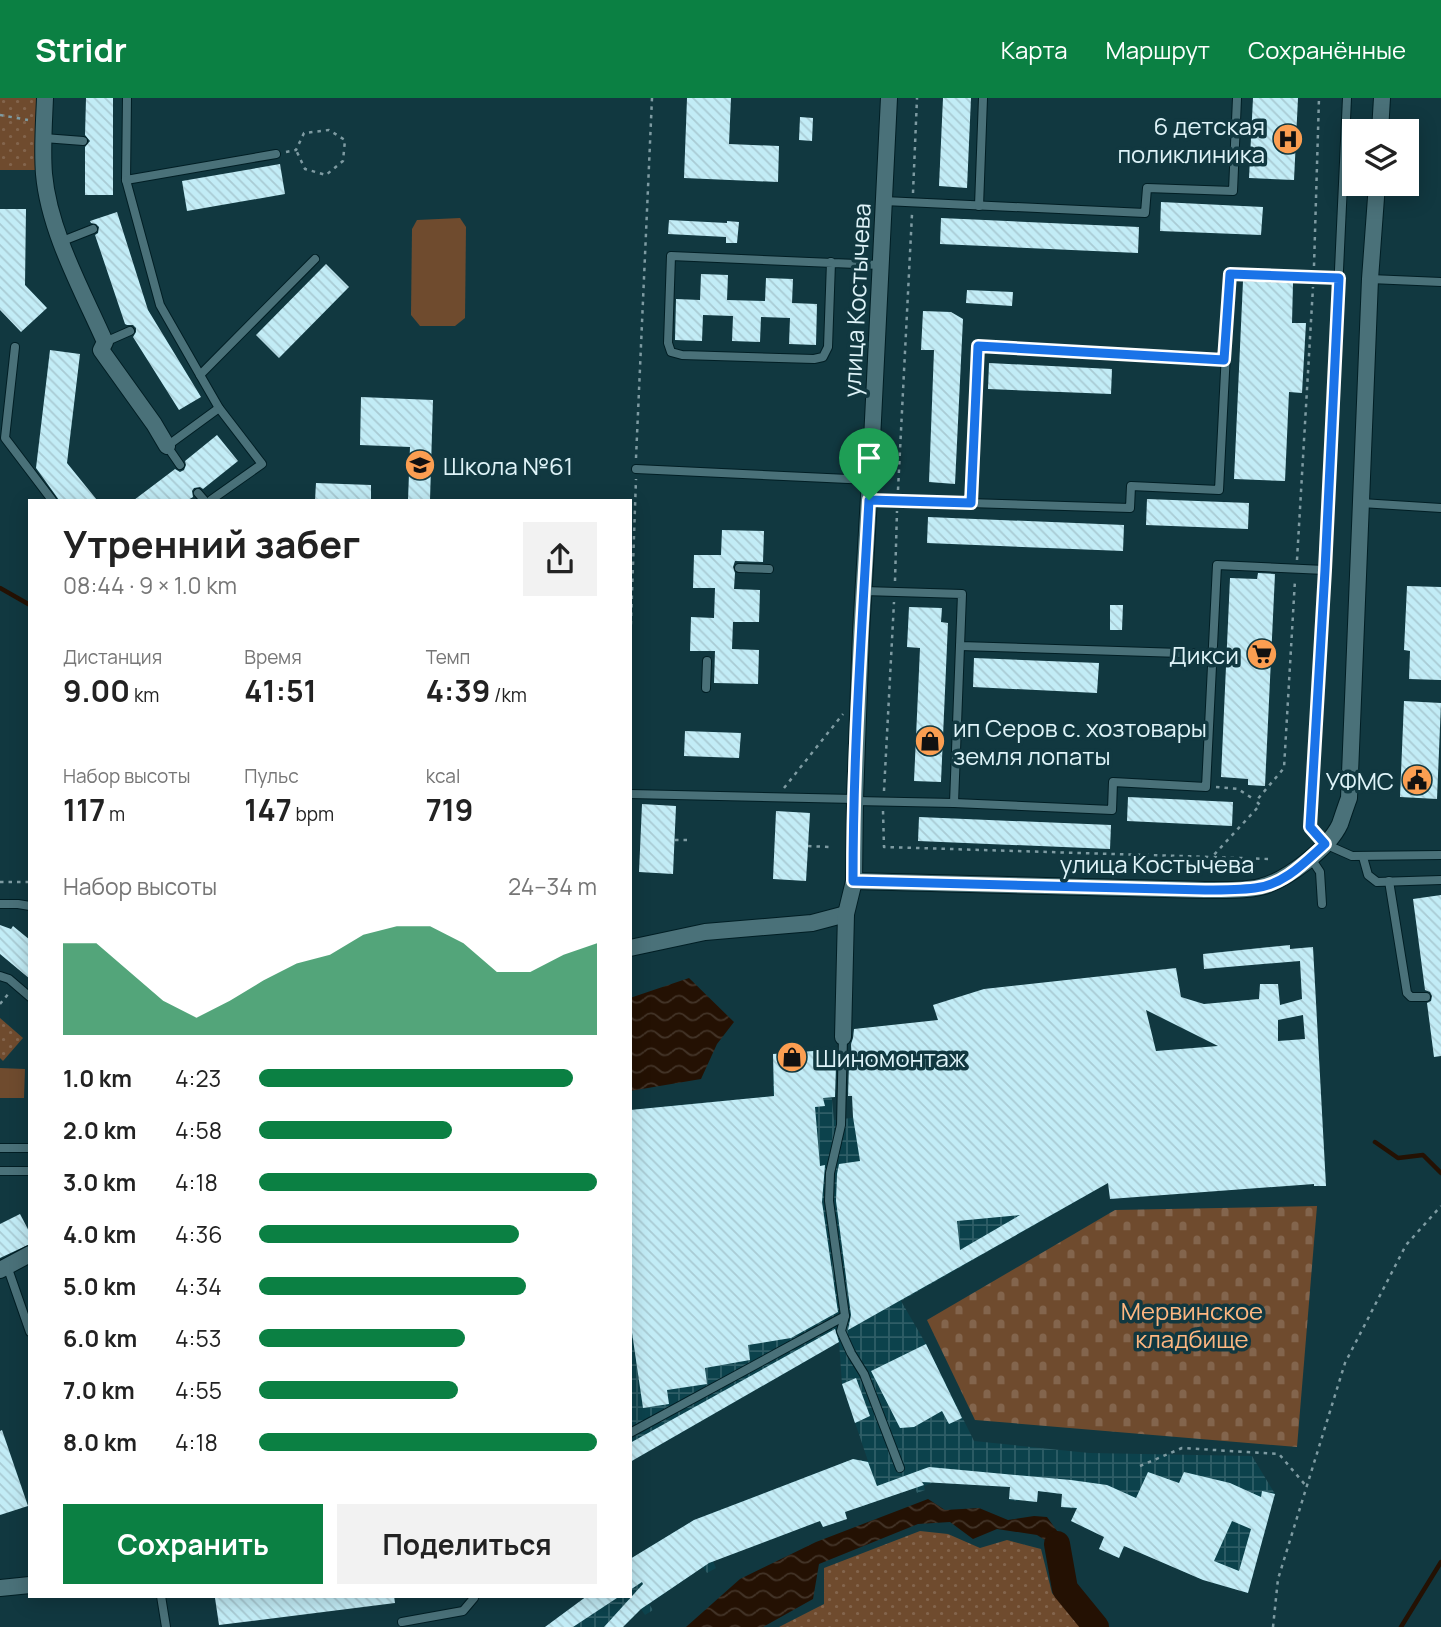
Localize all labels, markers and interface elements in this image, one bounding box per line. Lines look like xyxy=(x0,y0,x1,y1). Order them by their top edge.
text: Stridr xyxy=(35,27,127,72)
text: Карта xyxy=(1001,33,1068,66)
text: Маршрут xyxy=(1106,33,1210,66)
text: Сохранённые xyxy=(1248,33,1406,66)
place label: 6 детская поликлиника xyxy=(1117,109,1265,170)
map controls xyxy=(1342,119,1419,196)
button: layers xyxy=(1342,119,1419,196)
hospital icon: 6 детская поликлиника xyxy=(1271,122,1305,156)
street label: улица Костычева xyxy=(834,202,878,398)
pin xyxy=(839,428,899,500)
icon: arrive xyxy=(850,439,888,477)
school or university icon: Школа №61 xyxy=(403,448,437,482)
place label: Школа №61 xyxy=(443,449,573,482)
text: Утренний забег xyxy=(63,517,360,569)
button: share xyxy=(523,522,597,596)
text: 08:44 · 9 × 1.0 km xyxy=(63,569,237,601)
supermarket icon: Дикси xyxy=(1245,637,1279,671)
place label: Дикси xyxy=(1169,638,1239,671)
text: Дистанция xyxy=(63,644,162,670)
text: Время xyxy=(244,644,302,670)
text: Темп xyxy=(426,644,470,670)
text: 9.00 xyxy=(63,670,130,711)
text: 41:51 xyxy=(244,670,317,711)
text: 4:39 xyxy=(426,670,490,711)
text: km xyxy=(130,682,159,708)
text: /km xyxy=(490,682,527,708)
place label: ип Серов с. хозтовары земля лопаты xyxy=(953,711,1207,772)
shop icon: ип Серов с. хозтовары земля лопаты xyxy=(913,724,947,758)
text: Набор высоты xyxy=(63,763,190,789)
text: Пульс xyxy=(244,763,299,789)
text: kcal xyxy=(426,763,460,789)
public building icon: УФМС xyxy=(1400,763,1434,797)
place label: УФМС xyxy=(1326,764,1394,797)
text: 117 xyxy=(63,789,105,830)
text: 147 xyxy=(244,789,292,830)
text: 719 xyxy=(426,789,473,830)
text: m xyxy=(105,801,125,827)
text: bpm xyxy=(292,801,334,827)
street label: улица Костычева xyxy=(1060,847,1254,880)
text: Набор высоты xyxy=(63,870,217,902)
text: 24–34 m xyxy=(508,870,597,902)
shop icon: Шиномонтаж xyxy=(775,1040,809,1074)
place label: Шиномонтаж xyxy=(815,1041,966,1074)
text: 1.0 km xyxy=(63,1062,132,1094)
text: 4:23 xyxy=(175,1062,221,1094)
text: 2.0 km xyxy=(63,1114,136,1146)
text: 4:58 xyxy=(175,1114,222,1146)
text: 3.0 km xyxy=(63,1166,136,1198)
text: 4:18 xyxy=(175,1166,218,1198)
text: 4.0 km xyxy=(63,1218,136,1250)
text: 4:36 xyxy=(175,1218,222,1250)
text: 5.0 km xyxy=(63,1270,136,1302)
text: 4:34 xyxy=(175,1270,222,1302)
park label: Мервинское кладбище xyxy=(1121,1294,1263,1355)
text: 6.0 km xyxy=(63,1322,137,1354)
text: 4:53 xyxy=(175,1322,221,1354)
text: 7.0 km xyxy=(63,1374,135,1406)
text: 4:55 xyxy=(175,1374,222,1406)
text: 8.0 km xyxy=(63,1426,137,1458)
text: 4:18 xyxy=(175,1426,218,1458)
button: Сохранить xyxy=(63,1504,323,1584)
button: Поделиться xyxy=(337,1504,597,1584)

